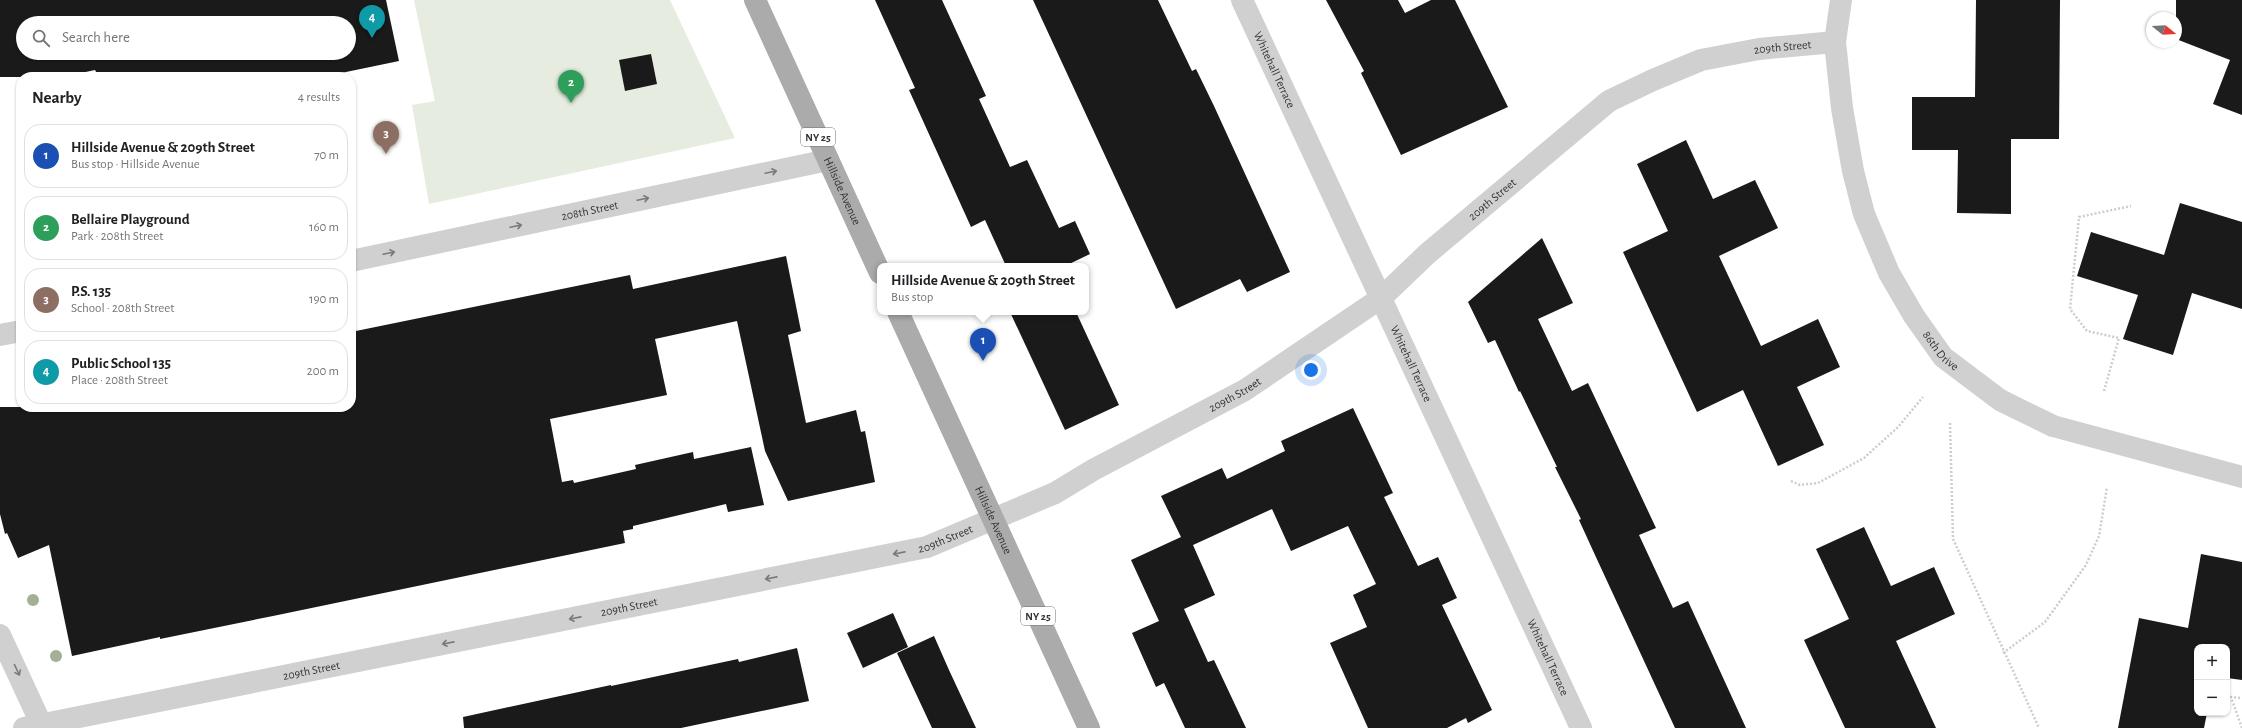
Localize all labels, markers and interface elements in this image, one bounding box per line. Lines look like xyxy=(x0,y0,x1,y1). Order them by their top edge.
pin: 4 xyxy=(359,5,385,38)
north arrow xyxy=(2146,12,2182,48)
search box xyxy=(16,16,356,60)
icon: search xyxy=(30,27,52,49)
text: Search here xyxy=(62,30,130,45)
street label: Whitehall Terrace xyxy=(1252,30,1297,110)
street label: 209th Street xyxy=(1753,38,1812,56)
pin: 2 xyxy=(558,70,584,103)
text: Nearby xyxy=(32,89,82,106)
text: 4 results xyxy=(298,91,340,104)
pin: 3 xyxy=(373,121,399,154)
road number: NY 25 xyxy=(801,128,835,146)
text: Hillside Avenue & 209th Street xyxy=(71,140,255,155)
text: 1 xyxy=(44,149,48,162)
text: 70 m xyxy=(314,149,339,162)
street label: Hillside Avenue xyxy=(822,155,863,227)
text: Bus stop · Hillside Avenue xyxy=(71,158,200,171)
one-way arrow xyxy=(764,168,777,176)
street label: 209th Street xyxy=(1466,176,1518,222)
one-way arrow xyxy=(637,194,650,202)
street label: 208th Street xyxy=(560,199,619,222)
text: Bellaire Playground xyxy=(71,212,190,227)
text: 2 xyxy=(43,221,49,234)
text: 160 m xyxy=(309,221,339,234)
one-way arrow xyxy=(509,221,522,229)
text: Park · 208th Street xyxy=(71,230,163,243)
one-way arrow xyxy=(382,248,395,256)
popup xyxy=(877,263,1089,315)
text: Hillside Avenue & 209th Street xyxy=(891,273,1075,288)
text: P.S. 135 xyxy=(71,284,111,299)
text: Bus stop xyxy=(891,291,933,304)
text: 3 xyxy=(43,293,49,306)
text: 190 m xyxy=(309,293,339,306)
text: School · 208th Street xyxy=(71,302,174,315)
street label: Whitehall Terrace xyxy=(1388,323,1434,404)
pin: 1 xyxy=(970,328,996,361)
street label: 86th Drive xyxy=(1921,329,1961,373)
text: Public School 135 xyxy=(71,356,171,371)
your location xyxy=(1301,360,1321,380)
text: 4 xyxy=(43,365,49,378)
text: 200 m xyxy=(307,365,339,378)
text: Place · 208th Street xyxy=(71,374,168,387)
street label: 209th Street xyxy=(1207,375,1263,414)
street label: Hillside Avenue xyxy=(973,484,1014,556)
street label: 209th Street xyxy=(917,522,975,555)
one-way arrow xyxy=(893,549,906,557)
one-way arrow xyxy=(765,575,778,583)
street label: 209th Street xyxy=(599,595,659,618)
road number: NY 25 xyxy=(1021,607,1055,625)
one-way arrow xyxy=(569,614,582,622)
street label: Whitehall Terrace xyxy=(1525,617,1571,697)
one-way arrow xyxy=(442,639,455,647)
map controls xyxy=(2194,644,2230,716)
button: + xyxy=(2194,644,2230,680)
street label: 209th Street xyxy=(282,659,341,682)
one-way arrow xyxy=(13,664,21,676)
button: − xyxy=(2194,680,2230,716)

